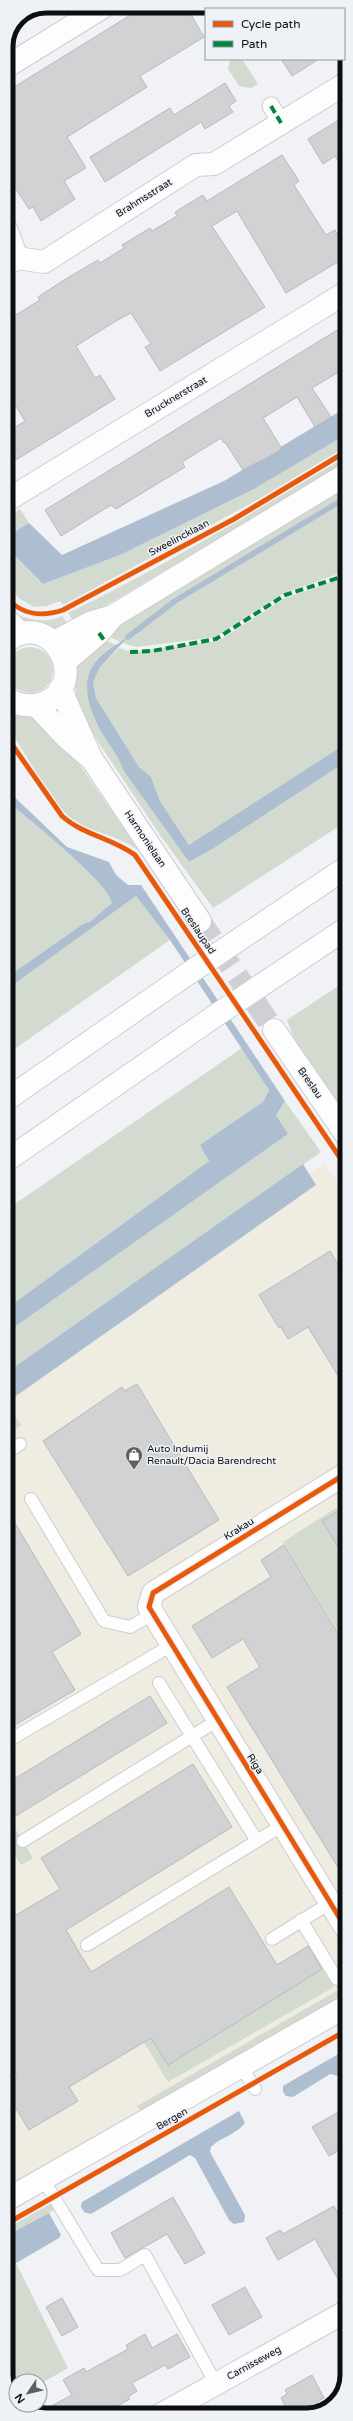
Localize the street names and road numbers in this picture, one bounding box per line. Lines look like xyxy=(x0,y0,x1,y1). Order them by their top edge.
street label: Brahmsstraat xyxy=(114,176,174,220)
street label: Brucknerstraat xyxy=(143,374,209,420)
street label: Sweelincklaan xyxy=(147,517,211,559)
street label: Harmonielaan xyxy=(121,808,169,870)
street label: Breslaupad xyxy=(178,906,218,956)
street label: Breslau xyxy=(295,1065,325,1101)
street label: Krakau xyxy=(222,1515,256,1543)
street label: Riga xyxy=(244,1752,266,1776)
street label: Bergen xyxy=(154,2105,190,2133)
street label: Carnisseweg xyxy=(225,2343,283,2383)

